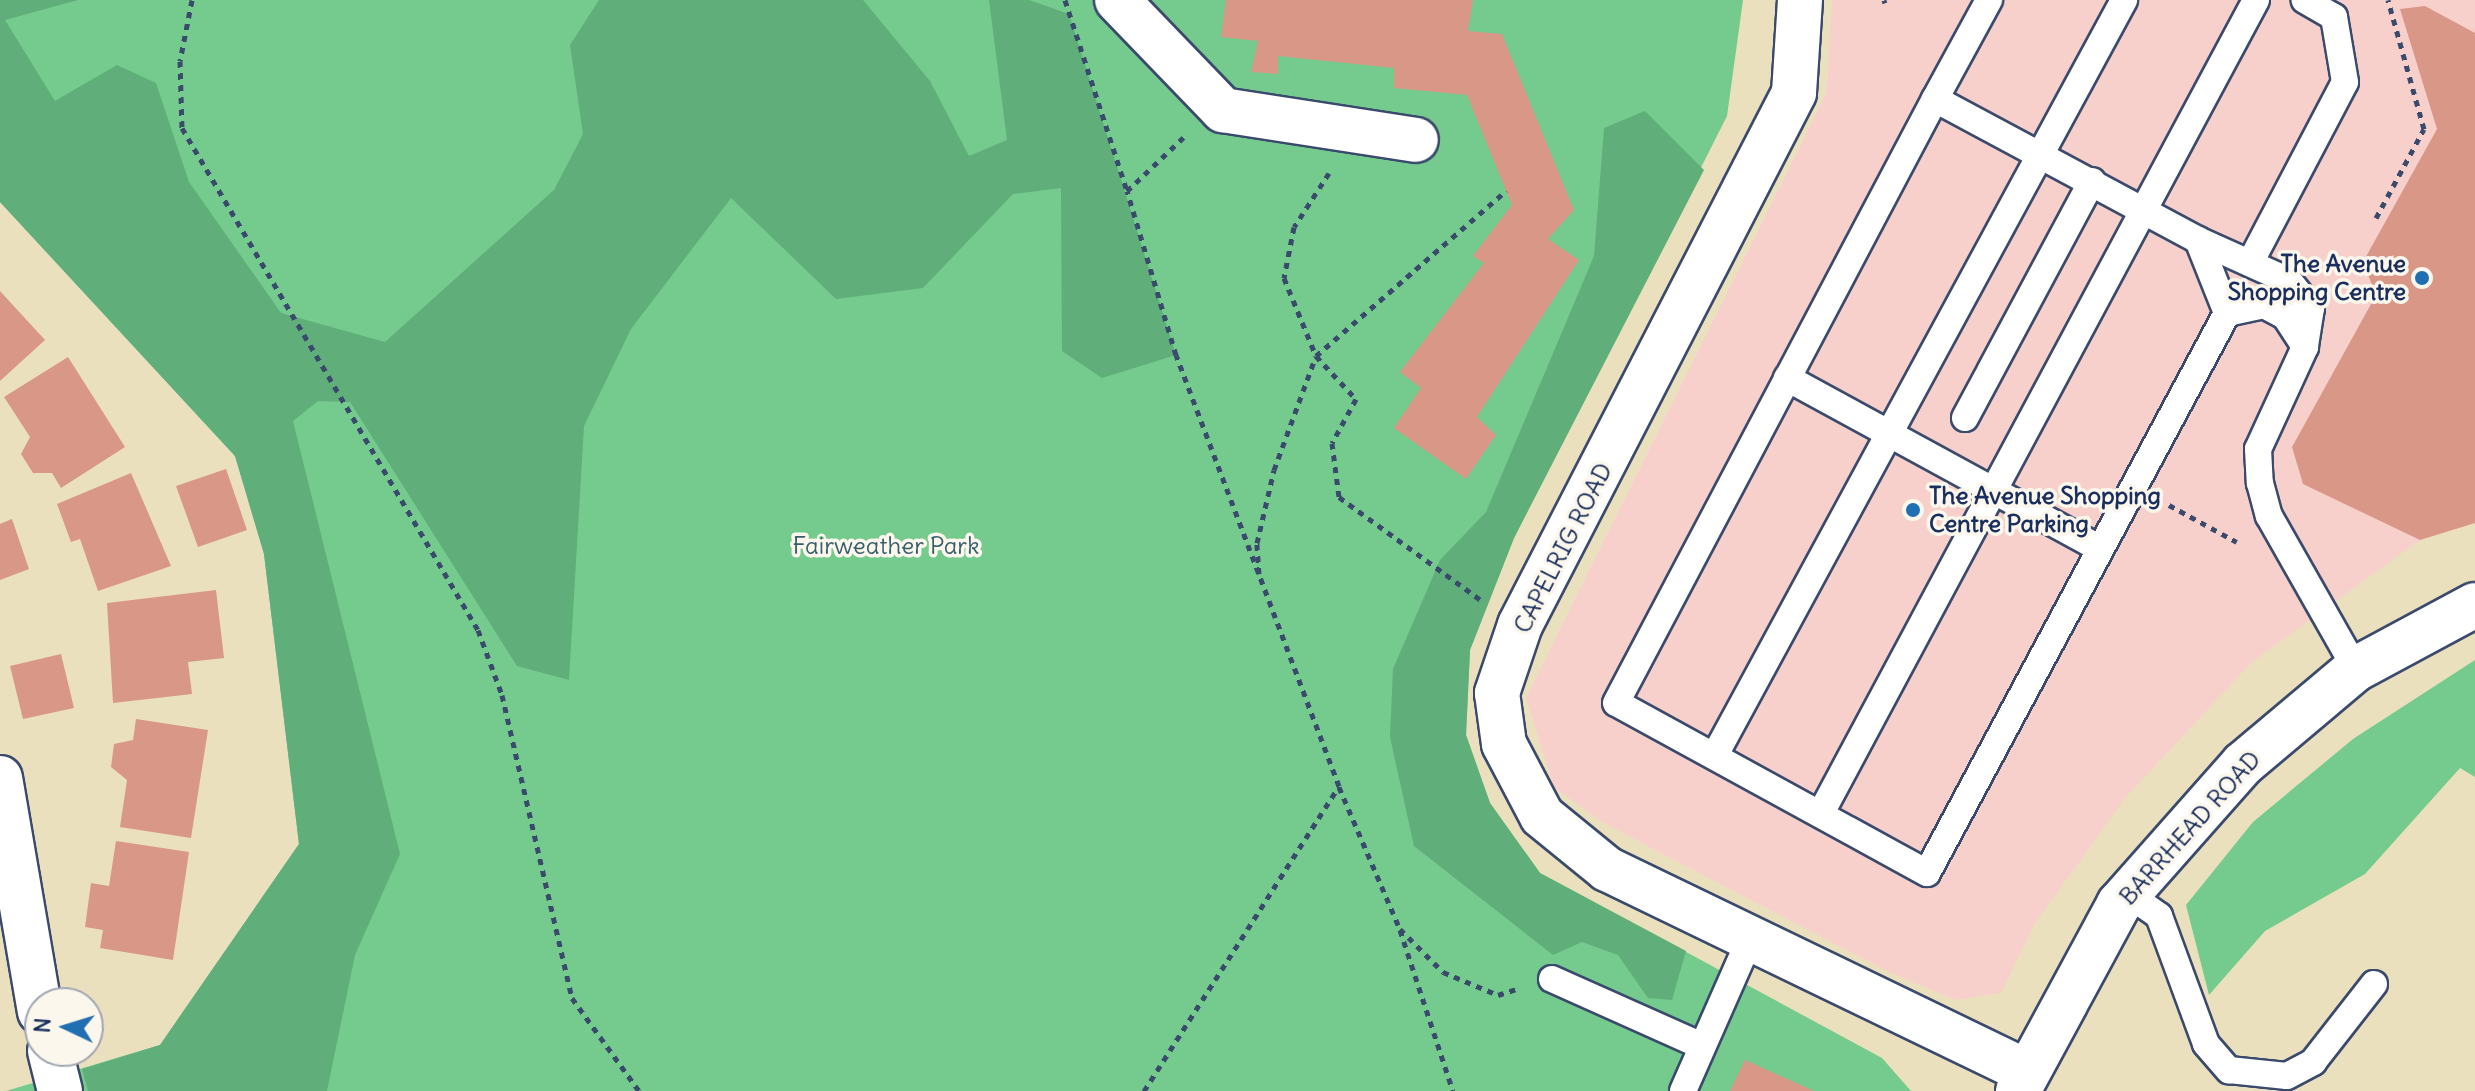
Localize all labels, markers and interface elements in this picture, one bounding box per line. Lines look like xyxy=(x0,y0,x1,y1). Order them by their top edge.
place label: The Avenue Shopping Centre xyxy=(2228,250,2406,306)
marker: The Avenue Shopping Centre xyxy=(2413,269,2431,287)
street label: CAPELRIG ROAD xyxy=(1508,458,1618,638)
place label: The Avenue Shopping Centre Parking xyxy=(1929,482,2161,538)
marker: The Avenue Shopping Centre Parking xyxy=(1904,501,1922,519)
park label: Fairweather Park xyxy=(793,532,979,560)
street label: BARRHEAD ROAD xyxy=(2113,745,2267,911)
north arrow xyxy=(24,987,104,1067)
text: N xyxy=(28,1017,57,1034)

